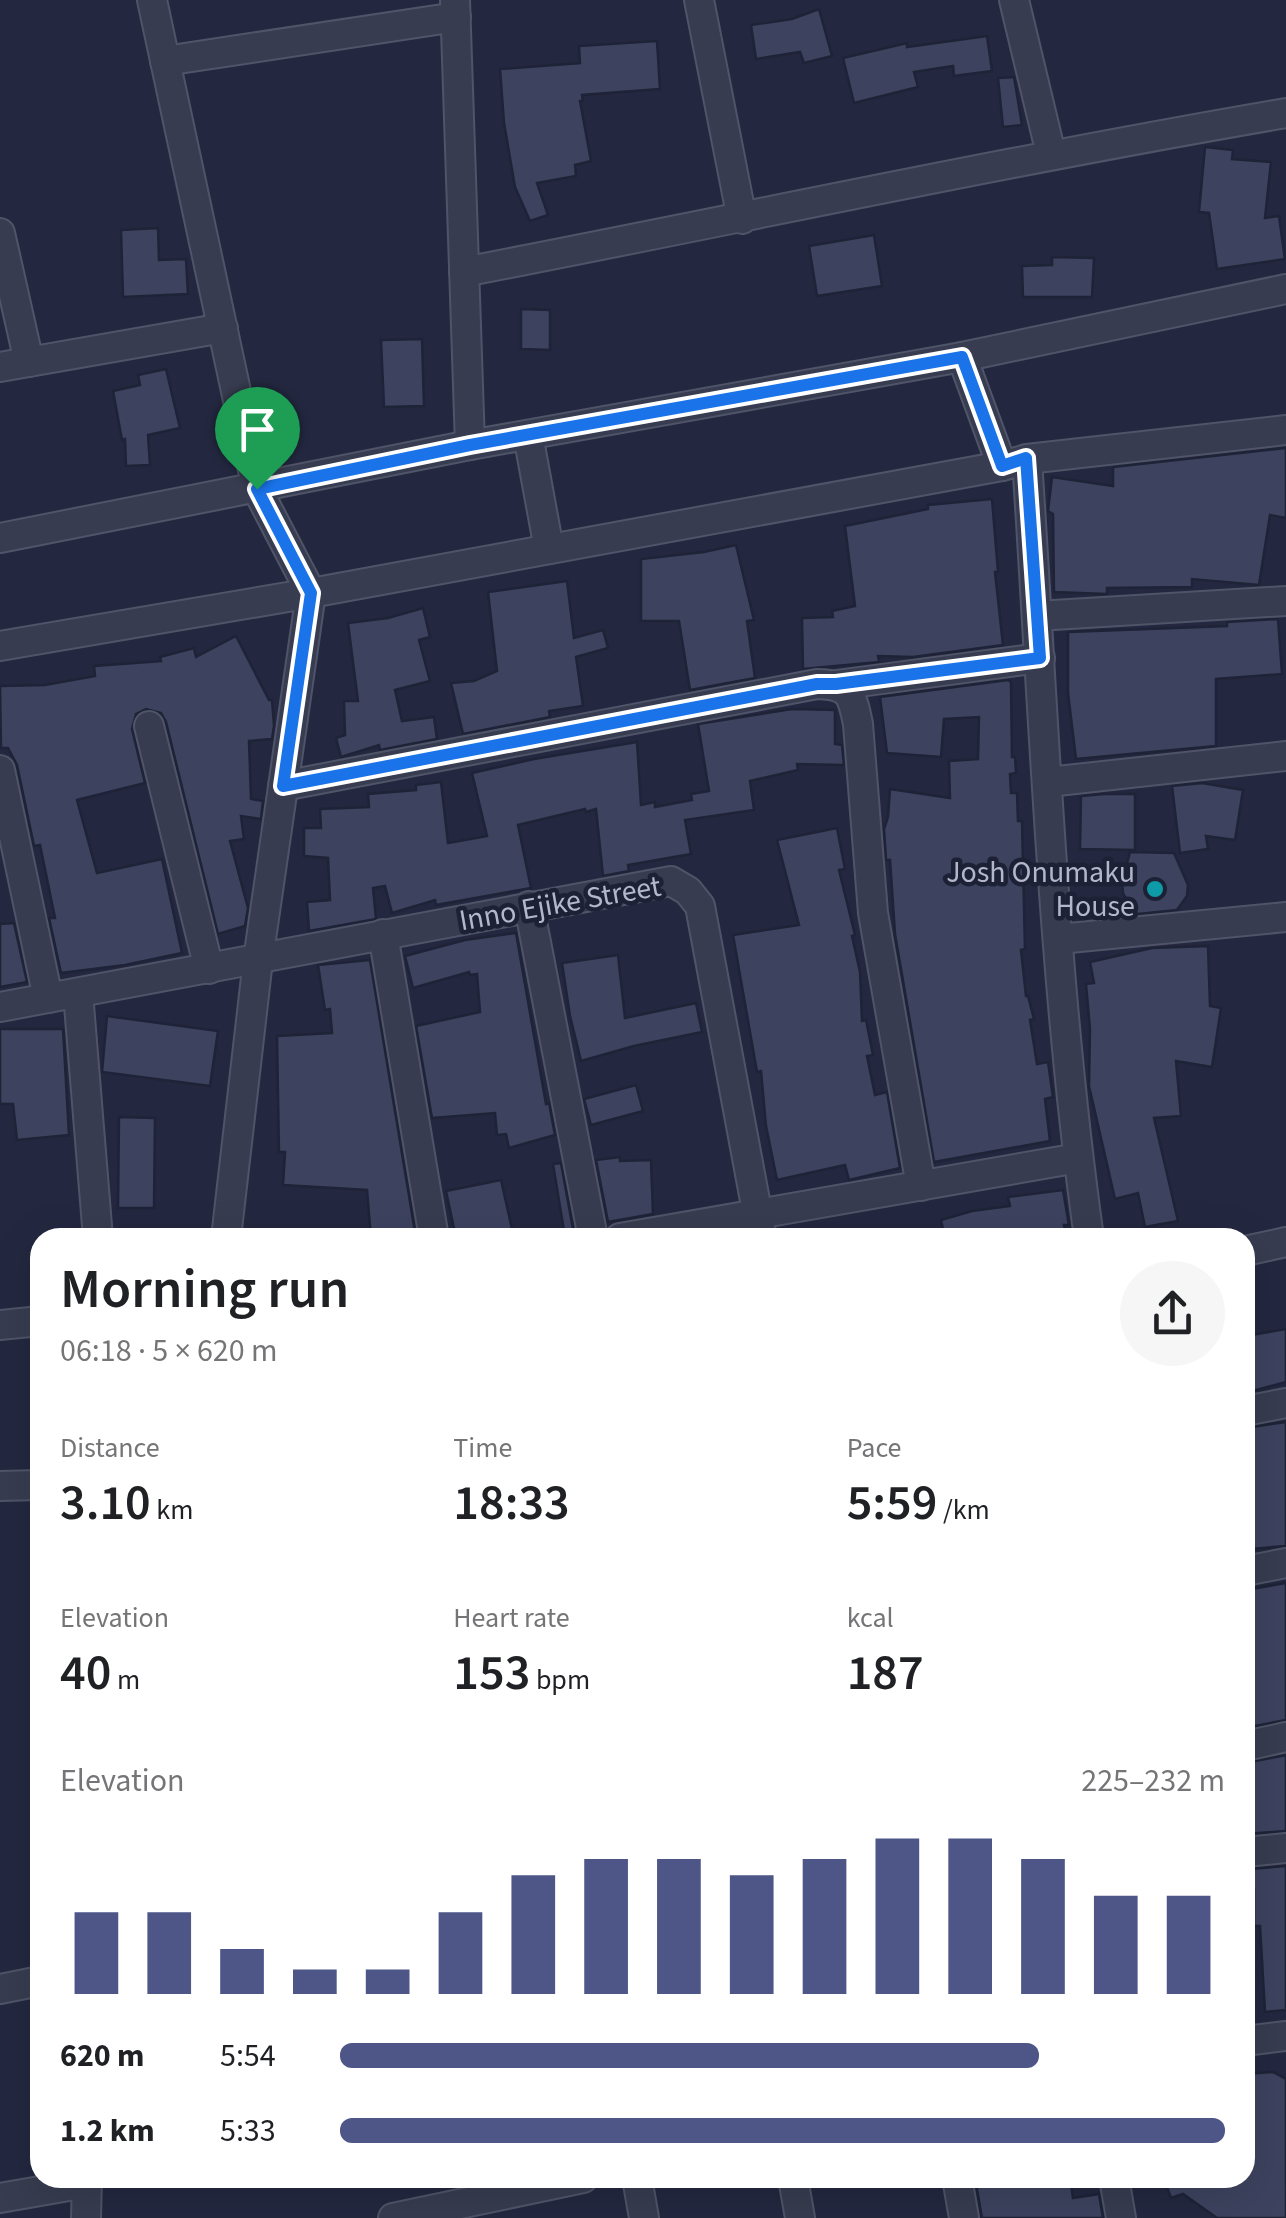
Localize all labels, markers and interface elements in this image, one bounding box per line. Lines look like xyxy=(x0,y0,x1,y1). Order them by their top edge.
pin xyxy=(215,387,300,490)
icon: arrive xyxy=(230,402,285,457)
place label: Josh Onumaku House xyxy=(946,851,1135,928)
street label: Inno Ejike Street xyxy=(456,865,664,942)
marker: Josh Onumaku House xyxy=(1144,878,1166,900)
text: Morning run xyxy=(60,1251,349,1329)
button: share xyxy=(1120,1261,1225,1366)
text: 06:18 · 5 × 620 m xyxy=(60,1328,278,1374)
text: Distance xyxy=(60,1428,160,1468)
text: Time xyxy=(453,1428,512,1468)
text: Pace xyxy=(847,1428,902,1468)
text: 3.10 xyxy=(60,1468,151,1539)
text: 18:33 xyxy=(453,1468,570,1539)
text: 5:59 xyxy=(847,1468,937,1539)
text: km xyxy=(151,1490,193,1530)
text: /km xyxy=(937,1490,990,1530)
text: Elevation xyxy=(60,1598,169,1638)
text: Heart rate xyxy=(453,1598,570,1638)
text: kcal xyxy=(847,1598,894,1638)
text: 40 xyxy=(60,1638,111,1709)
text: 153 xyxy=(453,1638,530,1709)
text: 187 xyxy=(847,1638,924,1709)
text: m xyxy=(111,1660,140,1700)
text: bpm xyxy=(530,1660,590,1700)
text: Elevation xyxy=(60,1758,185,1804)
text: 225–232 m xyxy=(1081,1758,1225,1804)
text: 620 m xyxy=(60,2033,145,2079)
text: 5:54 xyxy=(220,2033,276,2079)
text: 1.2 km xyxy=(60,2108,155,2154)
text: 5:33 xyxy=(220,2108,276,2154)

